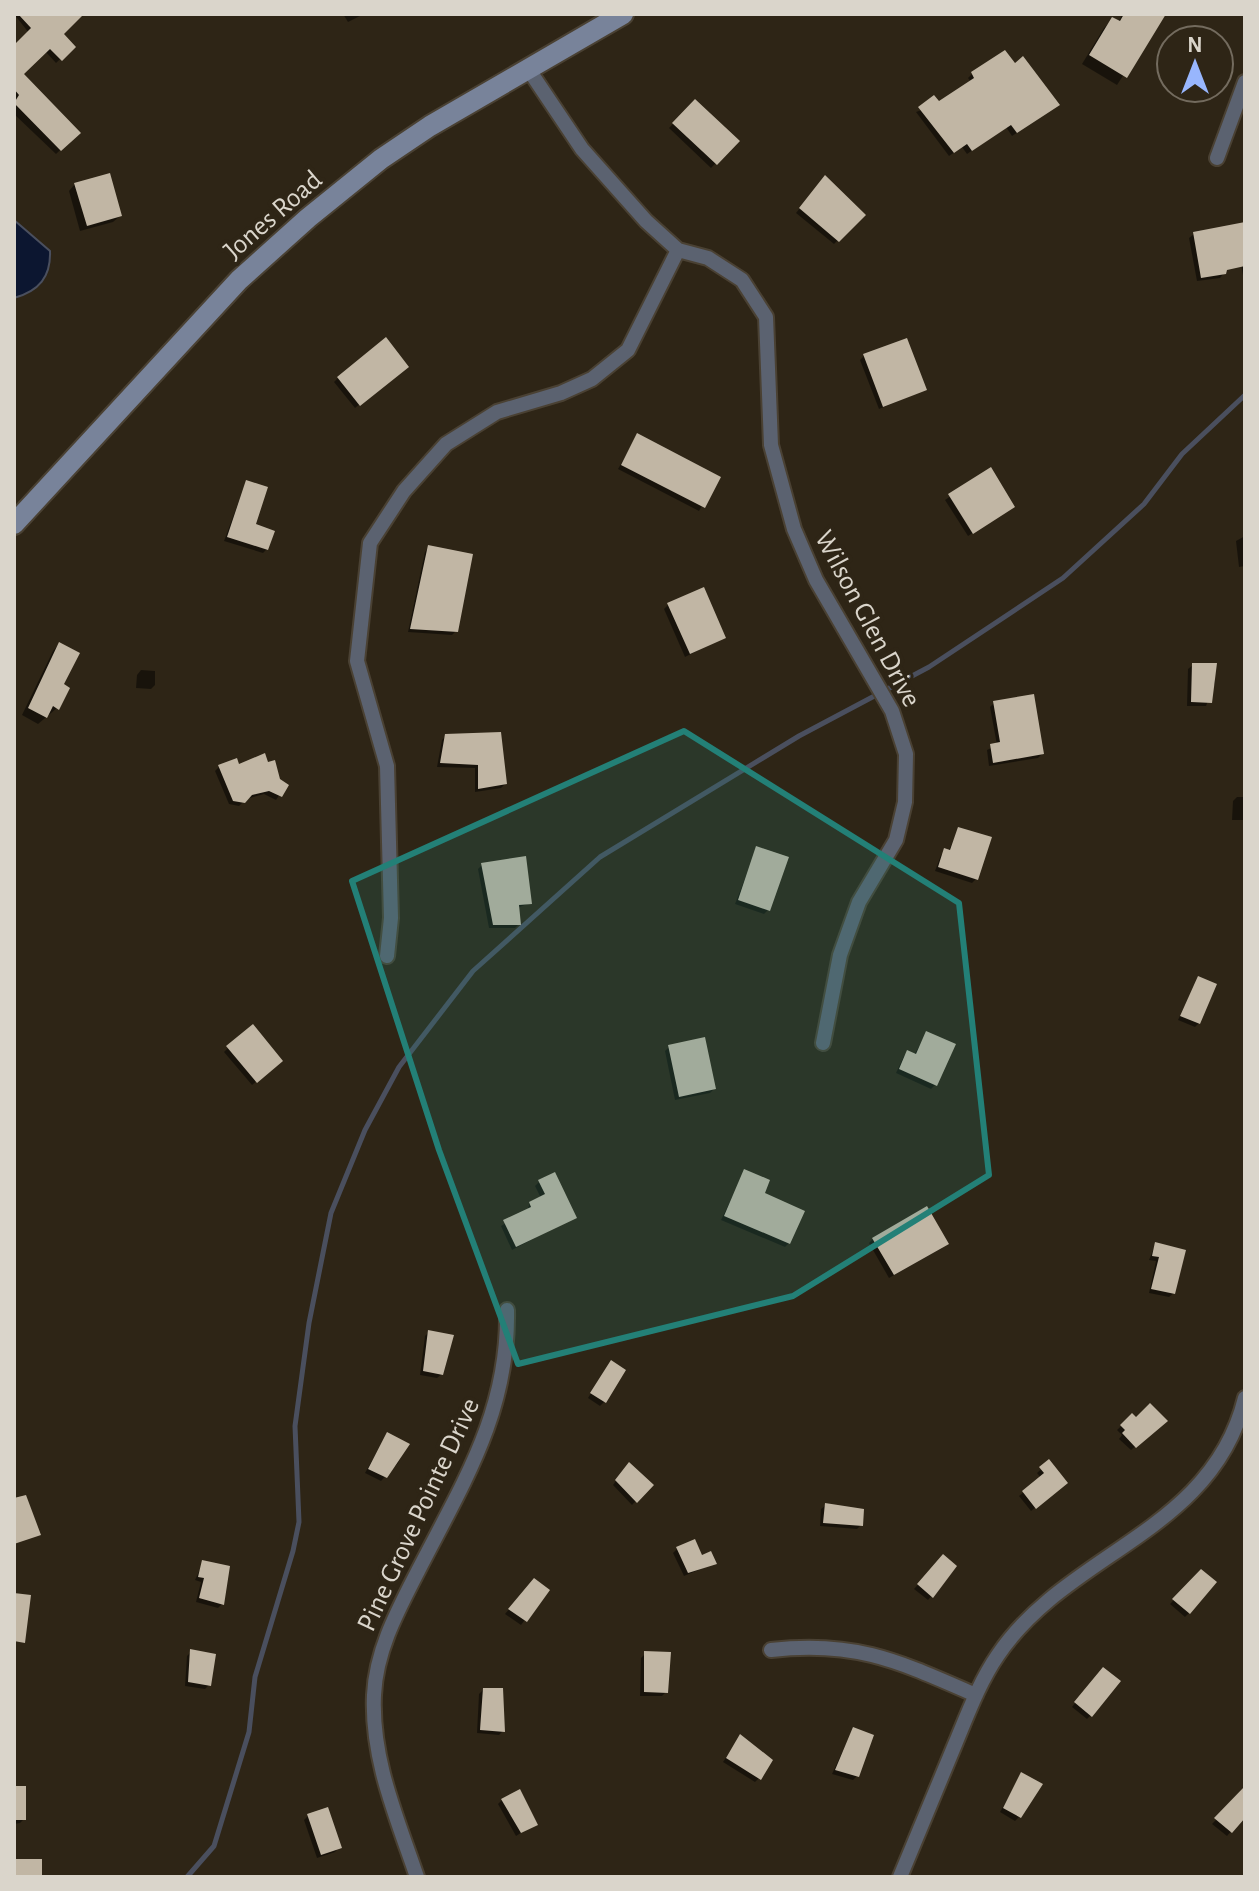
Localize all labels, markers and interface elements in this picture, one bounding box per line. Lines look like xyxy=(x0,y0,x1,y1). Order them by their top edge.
north arrow xyxy=(1155,24,1235,104)
text: N xyxy=(1187,34,1203,56)
street label: Jones Road xyxy=(219,166,328,265)
street label: Wilson Glen Drive xyxy=(809,526,925,712)
street label: Pine Grove Pointe Drive xyxy=(353,1394,485,1636)

